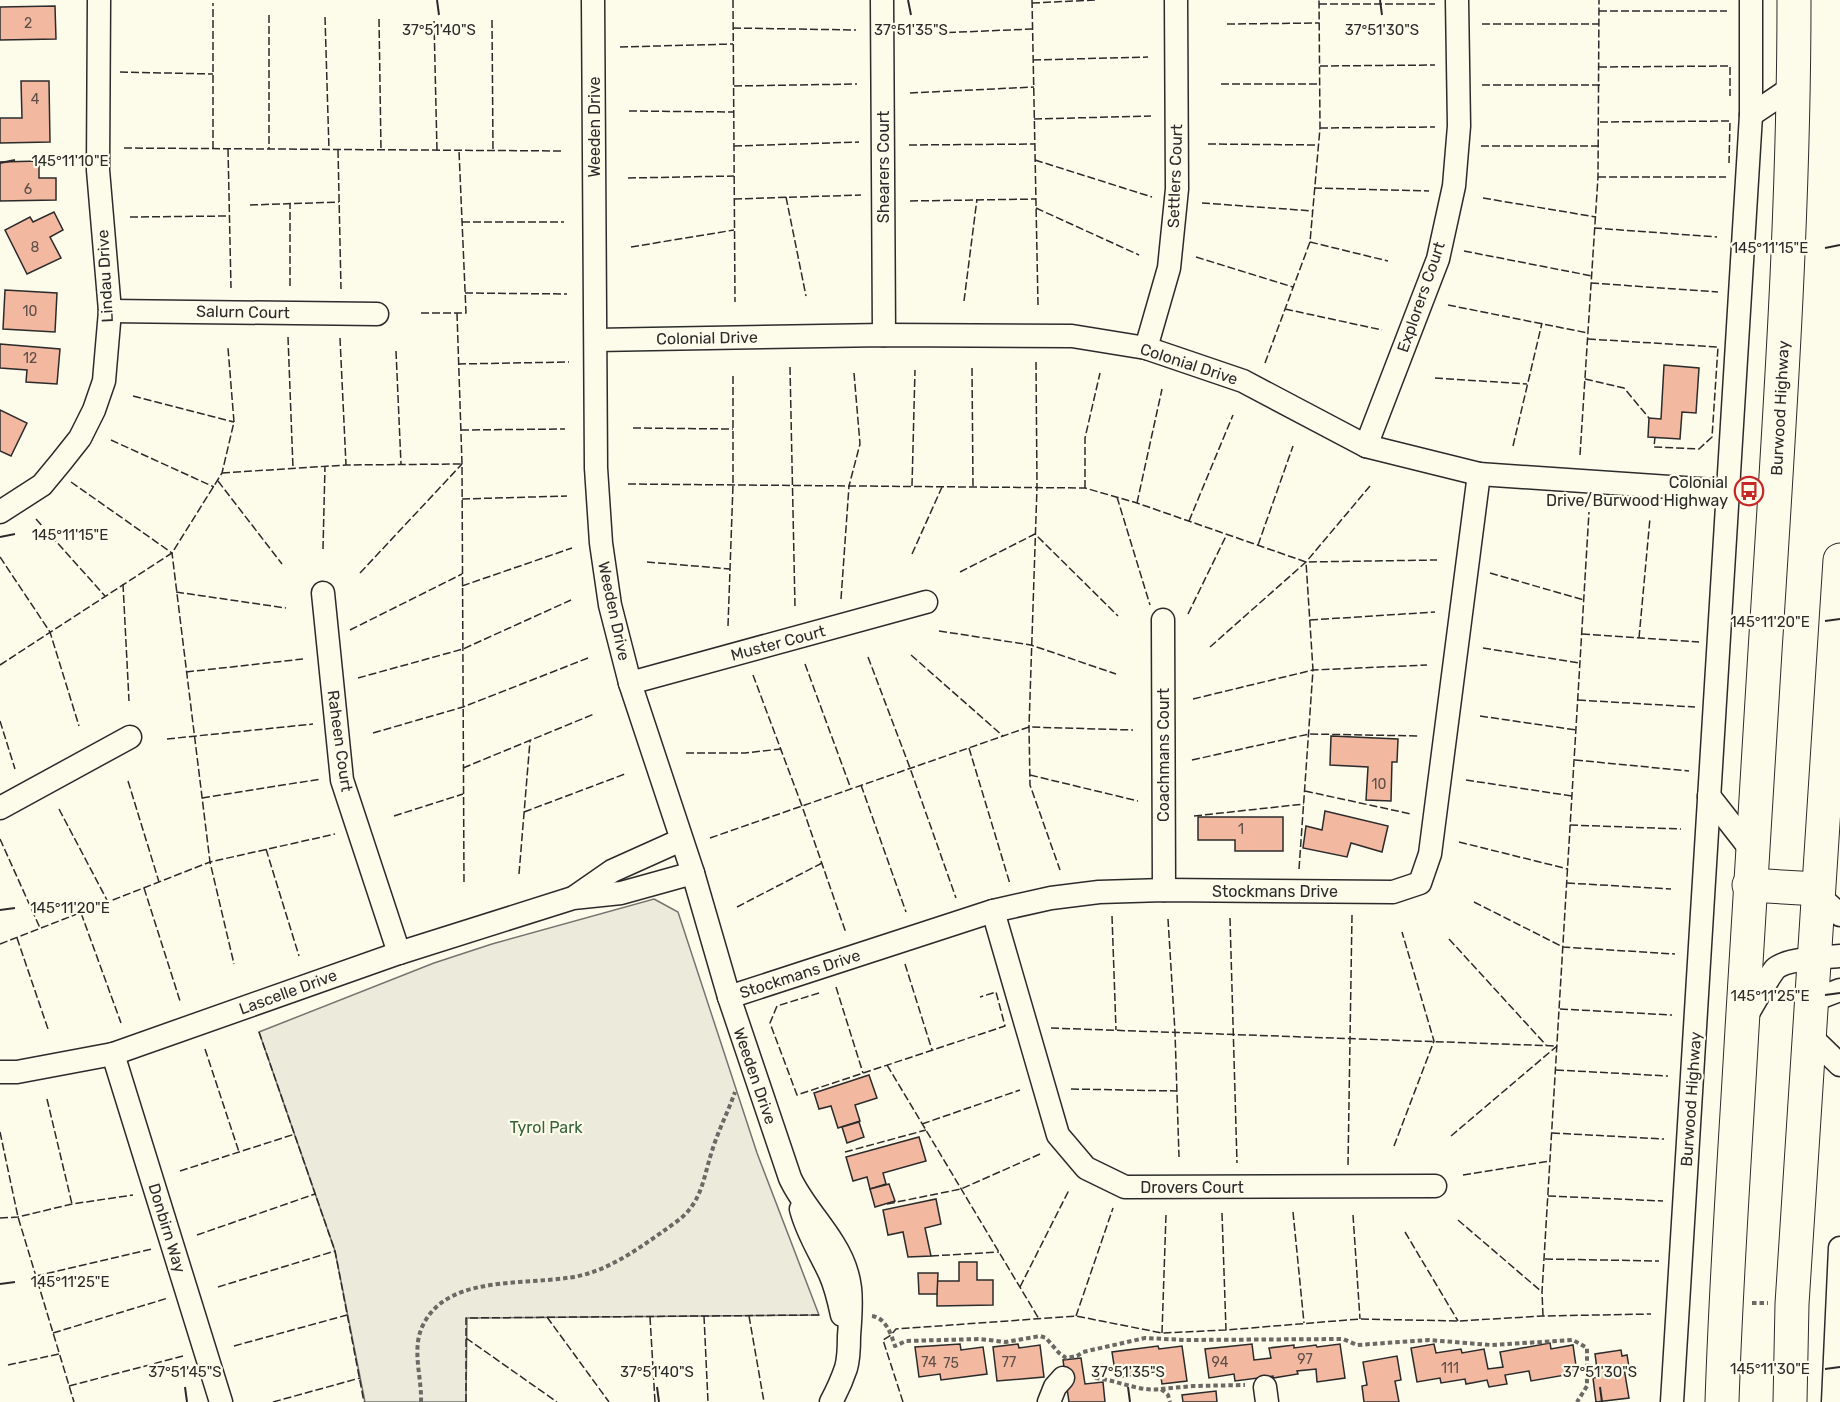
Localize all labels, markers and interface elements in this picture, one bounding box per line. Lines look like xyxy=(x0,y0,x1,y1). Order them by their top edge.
house number: 2 xyxy=(24,15,32,32)
text: 37°51'40"S xyxy=(402,21,476,39)
text: 37°51'35"S xyxy=(874,21,948,39)
text: 37°51'30"S xyxy=(1345,21,1419,39)
street label: Weeden Drive xyxy=(585,76,604,178)
house number: 4 xyxy=(31,91,40,108)
street label: Shearers Court xyxy=(874,111,893,223)
street label: Settlers Court xyxy=(1164,124,1186,228)
text: 145°11'10"E xyxy=(31,152,109,170)
house number: 6 xyxy=(24,181,32,198)
street label: Lindau Drive xyxy=(93,229,117,323)
house number: 8 xyxy=(31,239,40,256)
street label: Explorers Court xyxy=(1393,239,1449,355)
text: 145°11'15"E xyxy=(1732,239,1808,257)
street label: Salurn Court xyxy=(196,302,290,322)
house number: 10 xyxy=(23,303,38,320)
street label: Colonial Drive xyxy=(656,328,758,348)
street label: Colonial Drive xyxy=(1138,339,1240,389)
street label: Burwood Highway xyxy=(1767,340,1793,476)
house number: 12 xyxy=(23,350,37,367)
place label: Colonial Drive/Burwood Highway xyxy=(1546,473,1728,510)
bus stop icon: Colonial Drive/Burwood Highway xyxy=(1733,475,1765,507)
text: 145°11'15"E xyxy=(32,526,108,544)
street label: Weeden Drive xyxy=(594,560,634,662)
text: 145°11'20"E xyxy=(1730,613,1810,631)
street label: Muster Court xyxy=(729,621,827,665)
street label: Coachmans Court xyxy=(1154,688,1173,822)
street label: Raheen Court xyxy=(323,689,357,793)
house number: 10 xyxy=(1372,776,1387,793)
house number: 1 xyxy=(1238,821,1244,838)
street label: Stockmans Drive xyxy=(1212,882,1338,901)
text: 145°11'20"E xyxy=(30,899,110,917)
street label: Stockmans Drive xyxy=(737,946,863,1002)
street label: Lascelle Drive xyxy=(236,965,340,1019)
text: 145°11'25"E xyxy=(1731,987,1810,1005)
street label: Weeden Drive xyxy=(730,1025,780,1127)
street label: Burwood Highway xyxy=(1677,1031,1705,1167)
park label: Tyrol Park xyxy=(510,1118,583,1137)
street label: Drovers Court xyxy=(1140,1178,1244,1197)
street label: Donbirn Way xyxy=(144,1181,190,1275)
text: 145°11'25"E xyxy=(31,1273,110,1291)
house number: 97 xyxy=(1297,1351,1313,1368)
house number: 74 xyxy=(921,1354,937,1371)
house number: 77 xyxy=(1002,1354,1016,1371)
house number: 94 xyxy=(1212,1354,1229,1371)
house number: 75 xyxy=(943,1355,959,1372)
house number: 111 xyxy=(1441,1360,1459,1377)
text: 145°11'30"E xyxy=(1730,1360,1810,1378)
text: 37°51'45"S xyxy=(148,1363,222,1381)
text: 37°51'40"S xyxy=(620,1363,694,1381)
text: 37°51'35"S xyxy=(1091,1363,1165,1381)
text: 37°51'30"S xyxy=(1563,1363,1637,1381)

